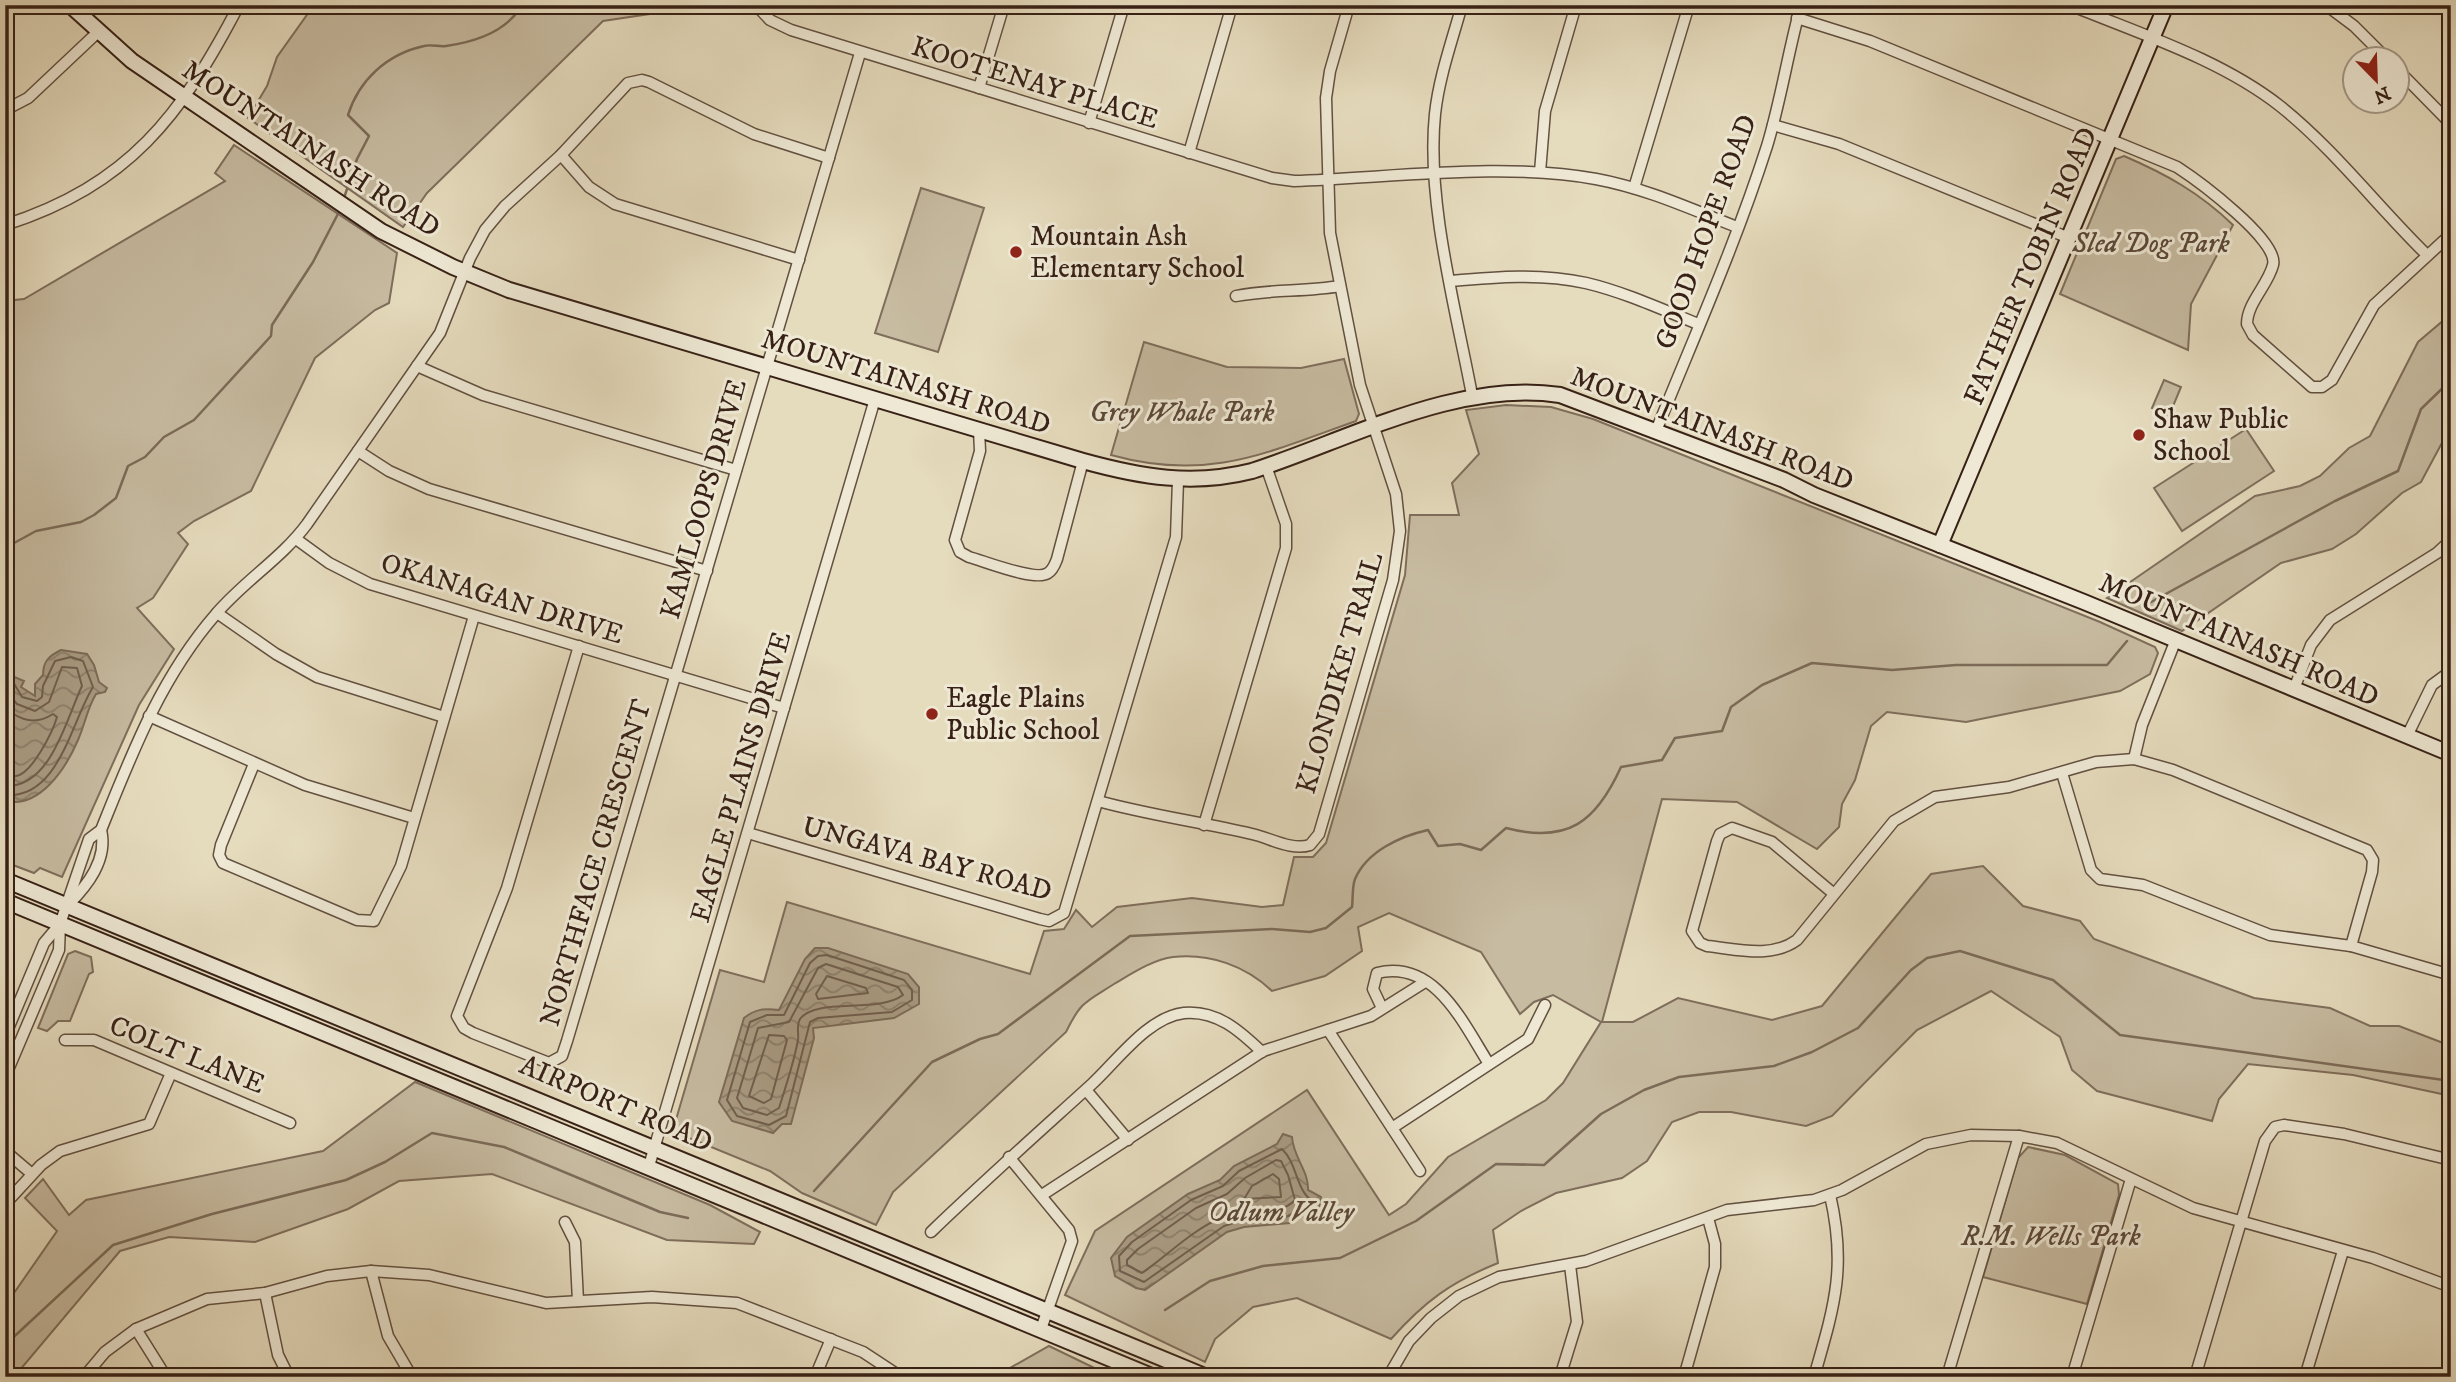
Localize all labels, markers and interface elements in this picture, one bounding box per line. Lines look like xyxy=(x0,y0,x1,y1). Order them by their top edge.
street label: KOOTENAY PLACE xyxy=(907,29,1163,137)
north arrow xyxy=(2340,46,2410,116)
street label: MOUNTAINASH ROAD xyxy=(175,52,447,246)
text: N xyxy=(2370,81,2394,108)
street label: GOOD HOPE ROAD xyxy=(1647,110,1765,354)
street label: FATHER TOBIN ROAD xyxy=(1957,122,2105,410)
place label: Mountain Ash Elementary School xyxy=(1030,219,1245,286)
park label: Sled Dog Park xyxy=(2071,226,2230,261)
marker: Mountain Ash Elementary School xyxy=(1008,244,1024,260)
street label: MOUNTAINASH ROAD xyxy=(757,321,1055,443)
street label: MOUNTAINASH ROAD xyxy=(1565,359,1859,499)
street label: KAMLOOPS DRIVE xyxy=(653,375,755,623)
park label: Grey Whale Park xyxy=(1090,395,1275,430)
place label: Shaw Public School xyxy=(2153,402,2289,469)
marker: Shaw Public School xyxy=(2131,427,2147,443)
street label: OKANAGAN DRIVE xyxy=(377,545,627,653)
street label: KLONDIKE TRAIL xyxy=(1289,548,1391,798)
street label: MOUNTAINASH ROAD xyxy=(2094,565,2384,715)
street label: EAGLE PLAINS DRIVE xyxy=(683,628,799,926)
place label: Eagle Plains Public School xyxy=(946,681,1100,748)
street label: NORTHFACE CRESCENT xyxy=(533,696,659,1030)
marker: Eagle Plains Public School xyxy=(924,706,940,722)
street label: UNGAVA BAY ROAD xyxy=(798,809,1056,909)
street label: COLT LANE xyxy=(104,1008,270,1102)
street label: AIRPORT ROAD xyxy=(514,1048,718,1160)
park label: Odlum Valley xyxy=(1208,1195,1356,1230)
park label: R.M. Wells Park xyxy=(1960,1219,2141,1254)

